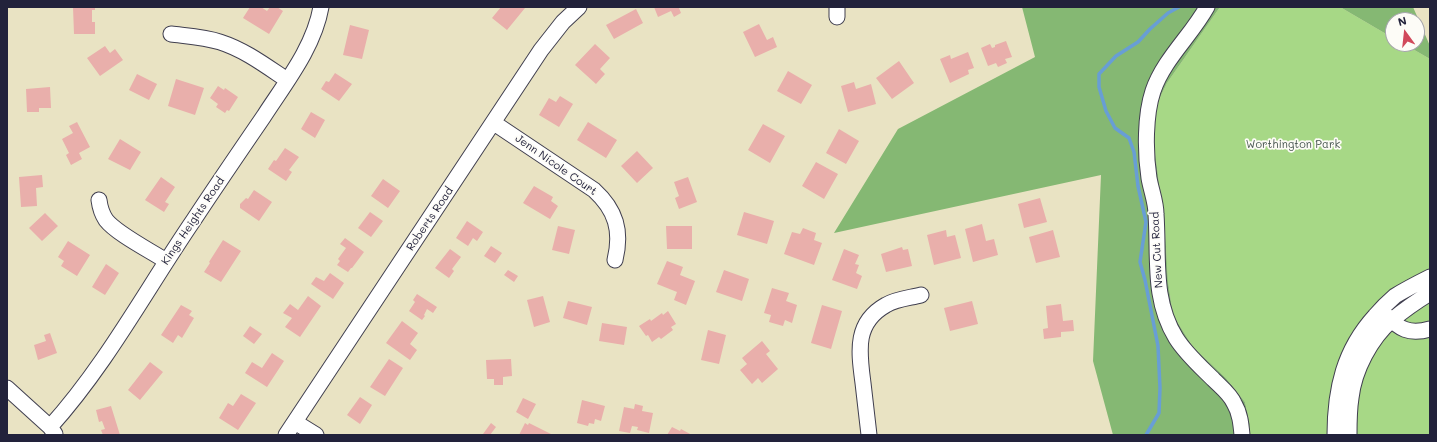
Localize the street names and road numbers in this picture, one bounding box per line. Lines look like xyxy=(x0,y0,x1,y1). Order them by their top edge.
street label: Jenn Nicole Court xyxy=(513,132,599,198)
street label: Kings Heights Road xyxy=(159,175,227,267)
street label: Roberts Road xyxy=(404,185,456,253)
street label: New Cut Road xyxy=(1148,211,1166,289)

